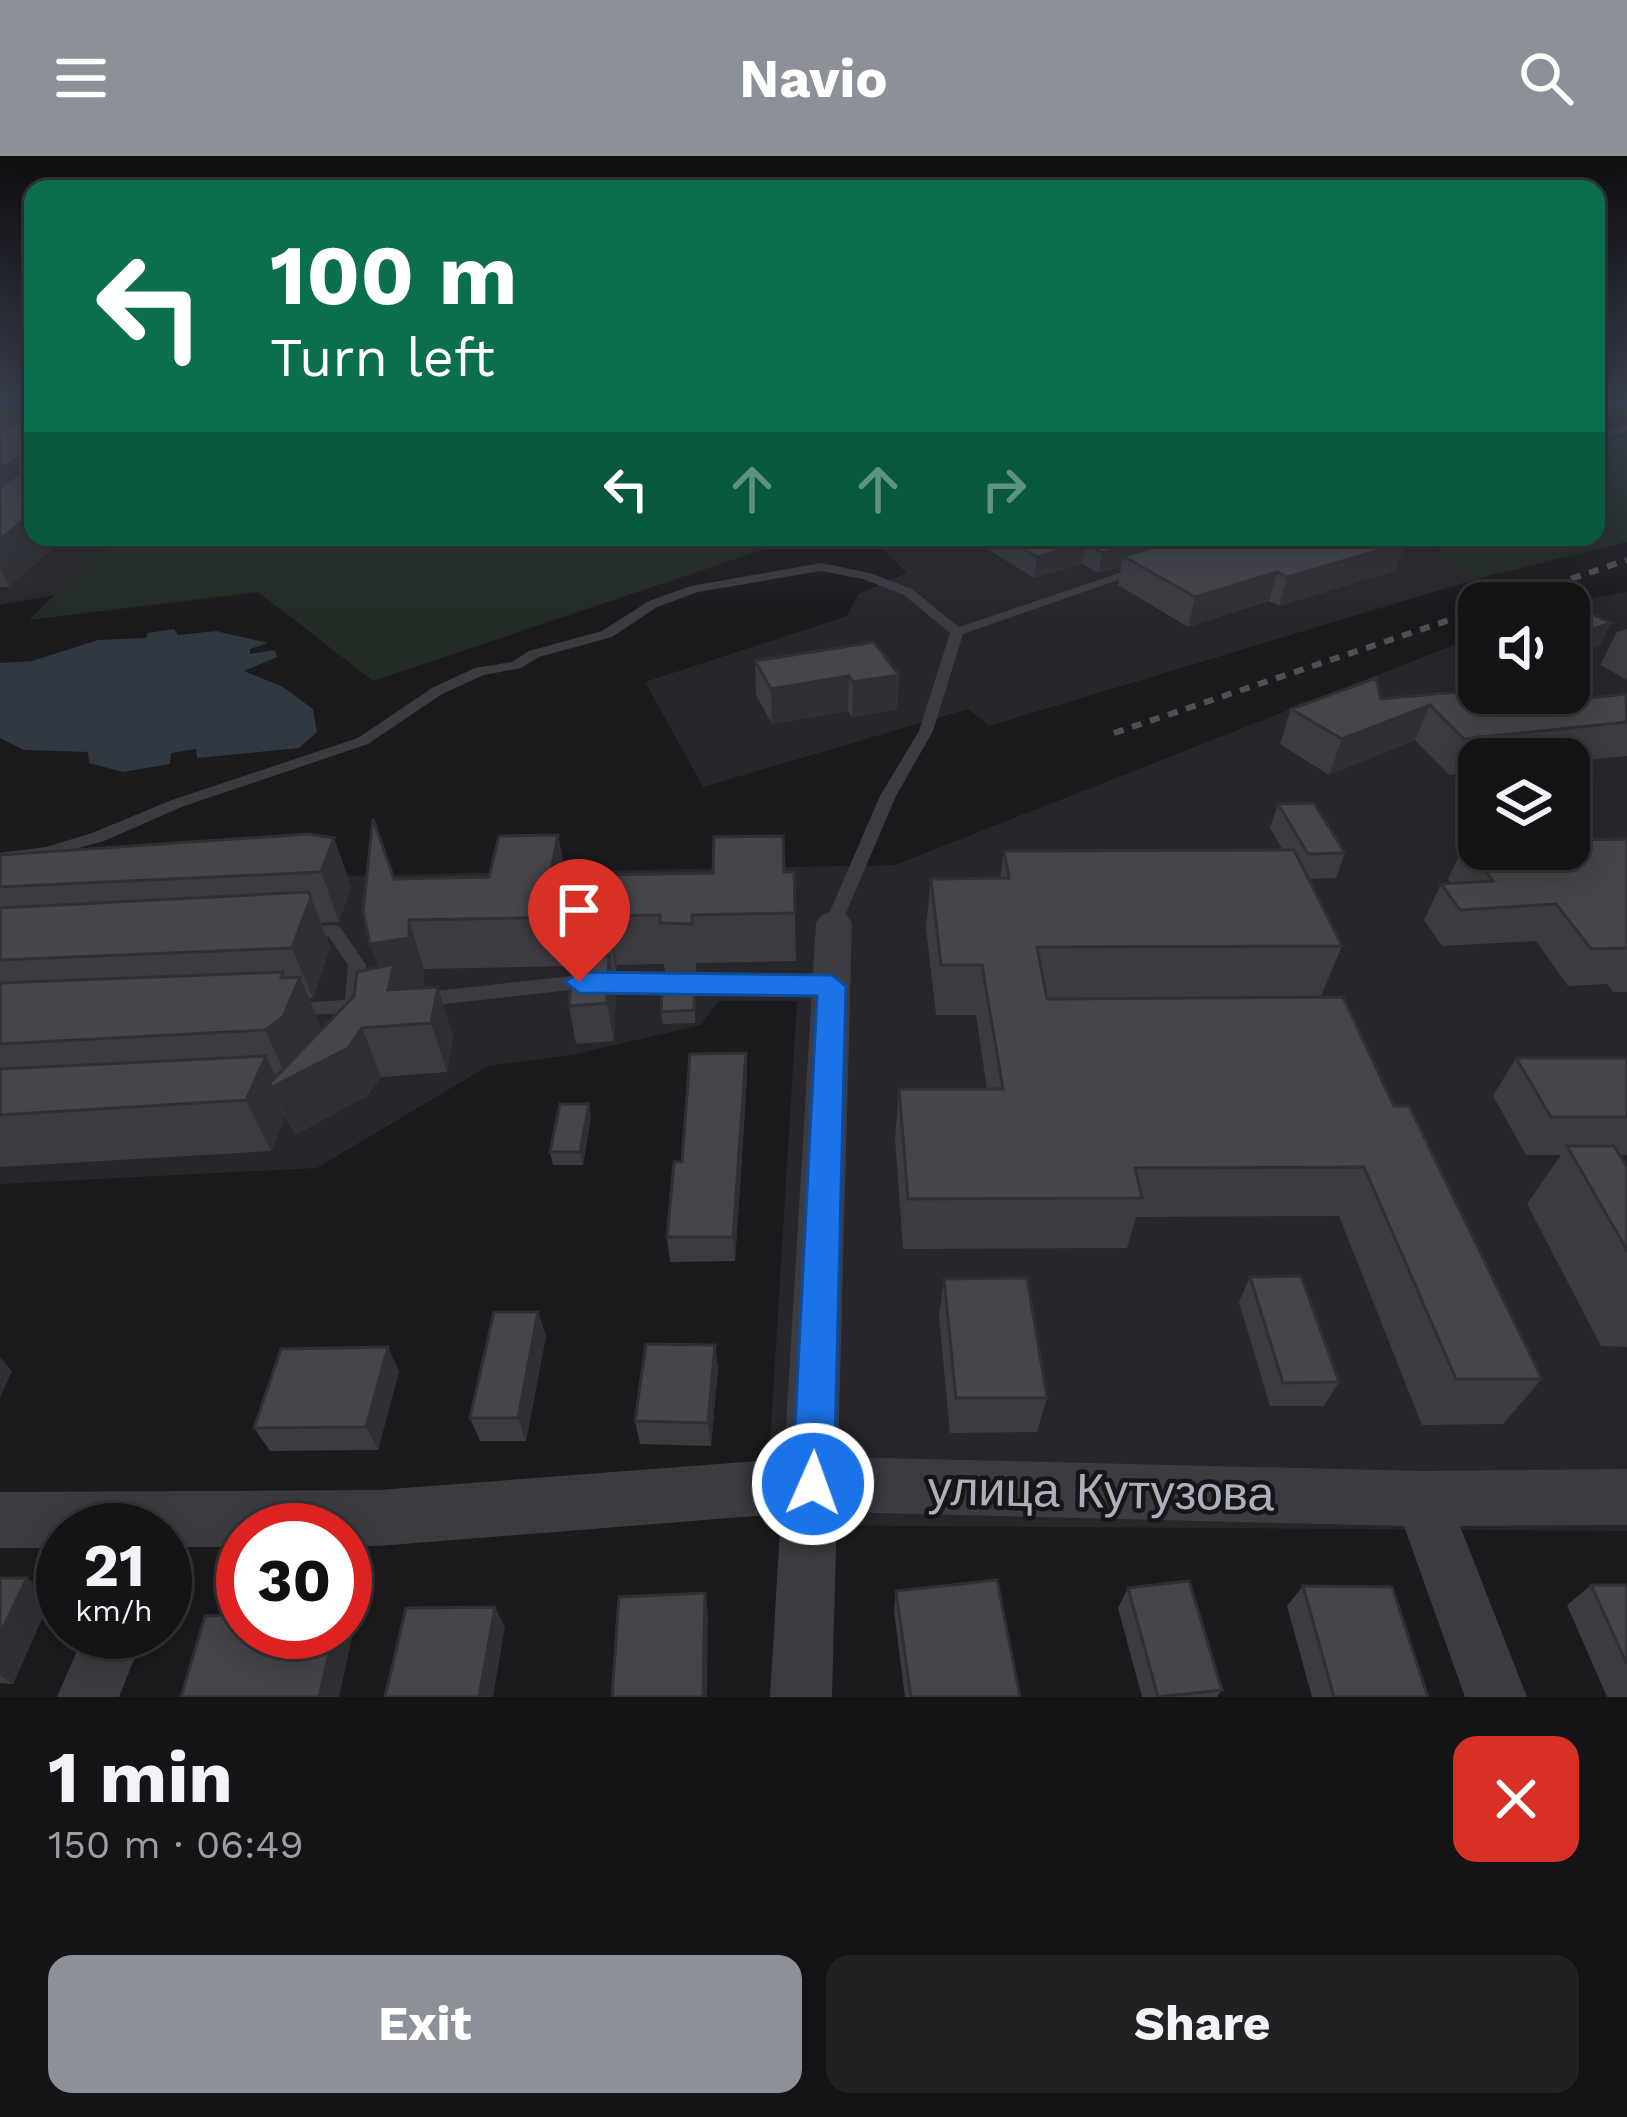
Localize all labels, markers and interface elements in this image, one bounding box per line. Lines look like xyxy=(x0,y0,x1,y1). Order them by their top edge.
icon: menu xyxy=(48,45,114,111)
icon: search xyxy=(1513,45,1579,111)
text: Navio xyxy=(739,47,888,110)
text: 100 m xyxy=(270,226,517,324)
icon: left xyxy=(72,228,228,384)
text: Turn left xyxy=(270,326,495,389)
icon: left xyxy=(593,456,659,522)
icon: ahead xyxy=(719,456,785,522)
icon: ahead xyxy=(845,456,911,522)
icon: right xyxy=(971,456,1037,522)
map controls xyxy=(1458,582,1590,870)
button: sound xyxy=(1458,582,1590,714)
button: layers xyxy=(1458,738,1590,870)
pin xyxy=(528,859,630,982)
icon: arrive xyxy=(546,877,612,943)
position arrow xyxy=(750,1421,876,1547)
street label: улица Кутузова xyxy=(927,1459,1275,1523)
speed limit sign: 30 xyxy=(216,1503,372,1659)
text: 21 xyxy=(83,1530,145,1601)
text: km/h xyxy=(75,1593,153,1628)
text: 1 min xyxy=(48,1735,233,1819)
button: close xyxy=(1453,1736,1579,1862)
text: 150 m · 06:49 xyxy=(48,1822,303,1867)
button: Exit xyxy=(48,1955,802,2093)
button: Share xyxy=(826,1955,1579,2093)

